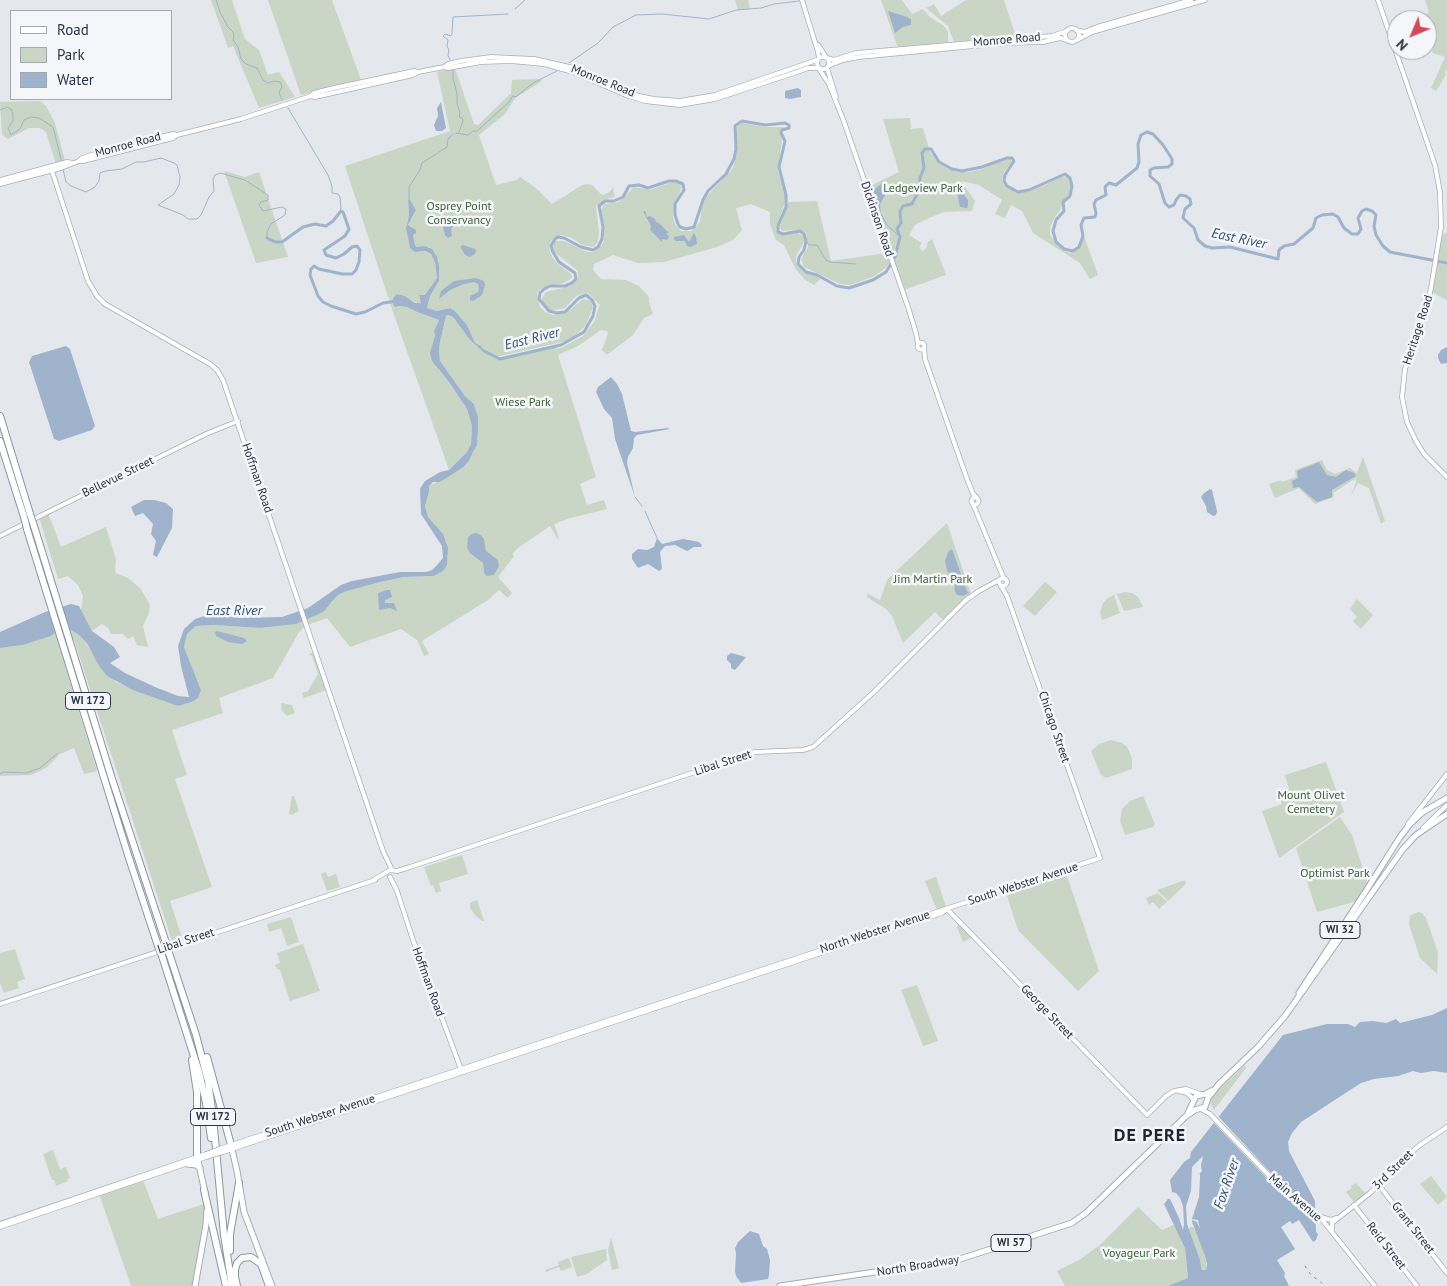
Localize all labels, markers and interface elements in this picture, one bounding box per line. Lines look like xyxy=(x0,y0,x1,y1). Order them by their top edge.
legend xyxy=(10,10,172,100)
north arrow xyxy=(1387,10,1437,60)
text: Road xyxy=(57,20,89,39)
street label: Monroe Road xyxy=(973,30,1041,50)
text: N xyxy=(1392,35,1412,55)
text: Park xyxy=(57,45,85,64)
street label: Monroe Road xyxy=(569,62,637,100)
text: Water xyxy=(57,70,94,89)
street label: Monroe Road xyxy=(93,129,163,161)
street label: Dickinson Road xyxy=(857,179,897,259)
park label: Ledgeview Park xyxy=(883,182,963,196)
park label: Osprey Point Conservancy xyxy=(426,200,492,228)
water label: East River xyxy=(1210,225,1268,253)
street label: Heritage Road xyxy=(1400,293,1436,367)
water label: East River xyxy=(503,324,561,354)
park label: Wiese Park xyxy=(495,396,551,410)
street label: Hoffman Road xyxy=(238,441,276,515)
street label: Bellevue Street xyxy=(80,453,156,501)
park label: Jim Martin Park xyxy=(894,573,972,587)
water label: East River xyxy=(206,603,262,619)
street label: Chicago Street xyxy=(1035,689,1073,765)
road number: WI 172 xyxy=(66,692,110,709)
street label: Libal Street xyxy=(693,747,753,779)
park label: Mount Olivet Cemetery xyxy=(1278,789,1344,817)
street label: South Webster Avenue xyxy=(966,859,1080,909)
park label: Optimist Park xyxy=(1300,867,1370,881)
street label: North Webster Avenue xyxy=(818,907,932,957)
road number: WI 32 xyxy=(1320,922,1360,938)
street label: Libal Street xyxy=(156,925,216,957)
street label: Hoffman Road xyxy=(409,945,447,1019)
street label: George Street xyxy=(1017,982,1077,1042)
street label: South Webster Avenue xyxy=(263,1091,377,1141)
road number: WI 172 xyxy=(190,1108,236,1126)
district label: DE PERE xyxy=(1113,1125,1187,1147)
street label: 3rd Street xyxy=(1370,1147,1416,1193)
water label: Fox River xyxy=(1211,1156,1243,1212)
street label: Main Avenue xyxy=(1265,1171,1325,1225)
street label: Grant Street xyxy=(1388,1199,1438,1257)
street label: Reid Street xyxy=(1363,1219,1409,1273)
road number: WI 57 xyxy=(991,1234,1031,1252)
park label: Voyageur Park xyxy=(1103,1247,1175,1261)
street label: North Broadway xyxy=(876,1252,960,1280)

